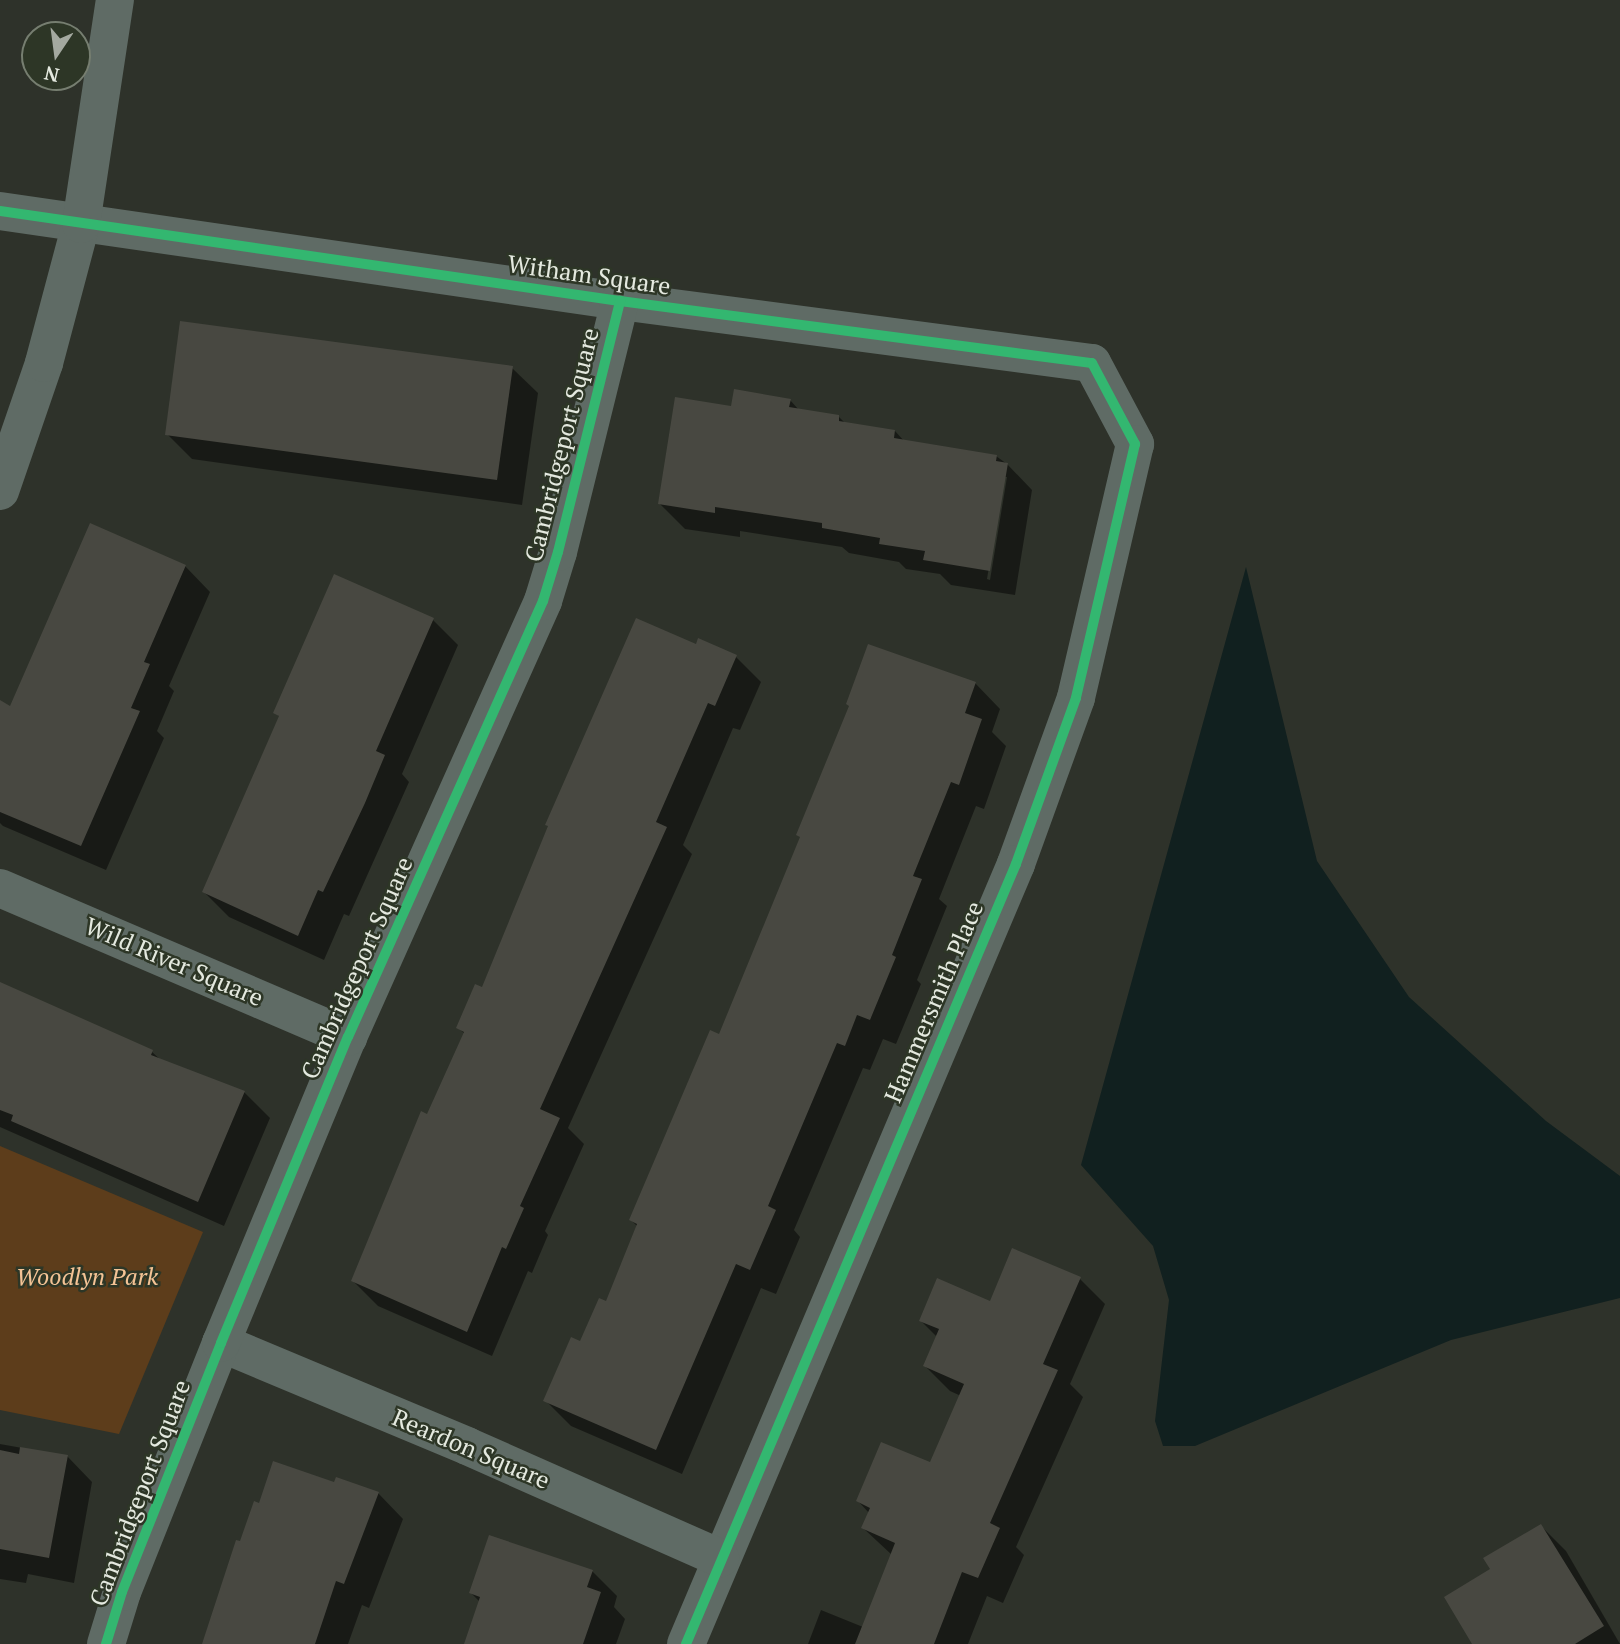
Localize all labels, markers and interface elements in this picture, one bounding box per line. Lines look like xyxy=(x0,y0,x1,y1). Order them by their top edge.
north arrow xyxy=(21,21,91,91)
text: N xyxy=(42,61,61,89)
street label: Witham Square xyxy=(506,249,672,301)
street label: Cambridgeport Square xyxy=(519,325,605,565)
street label: Cambridgeport Square xyxy=(295,853,419,1083)
street label: Hammersmith Place xyxy=(879,897,989,1107)
street label: Wild River Square xyxy=(81,912,267,1012)
park label: Woodlyn Park xyxy=(16,1263,158,1291)
street label: Cambridgeport Square xyxy=(84,1376,196,1610)
street label: Reardon Square xyxy=(388,1403,554,1495)

